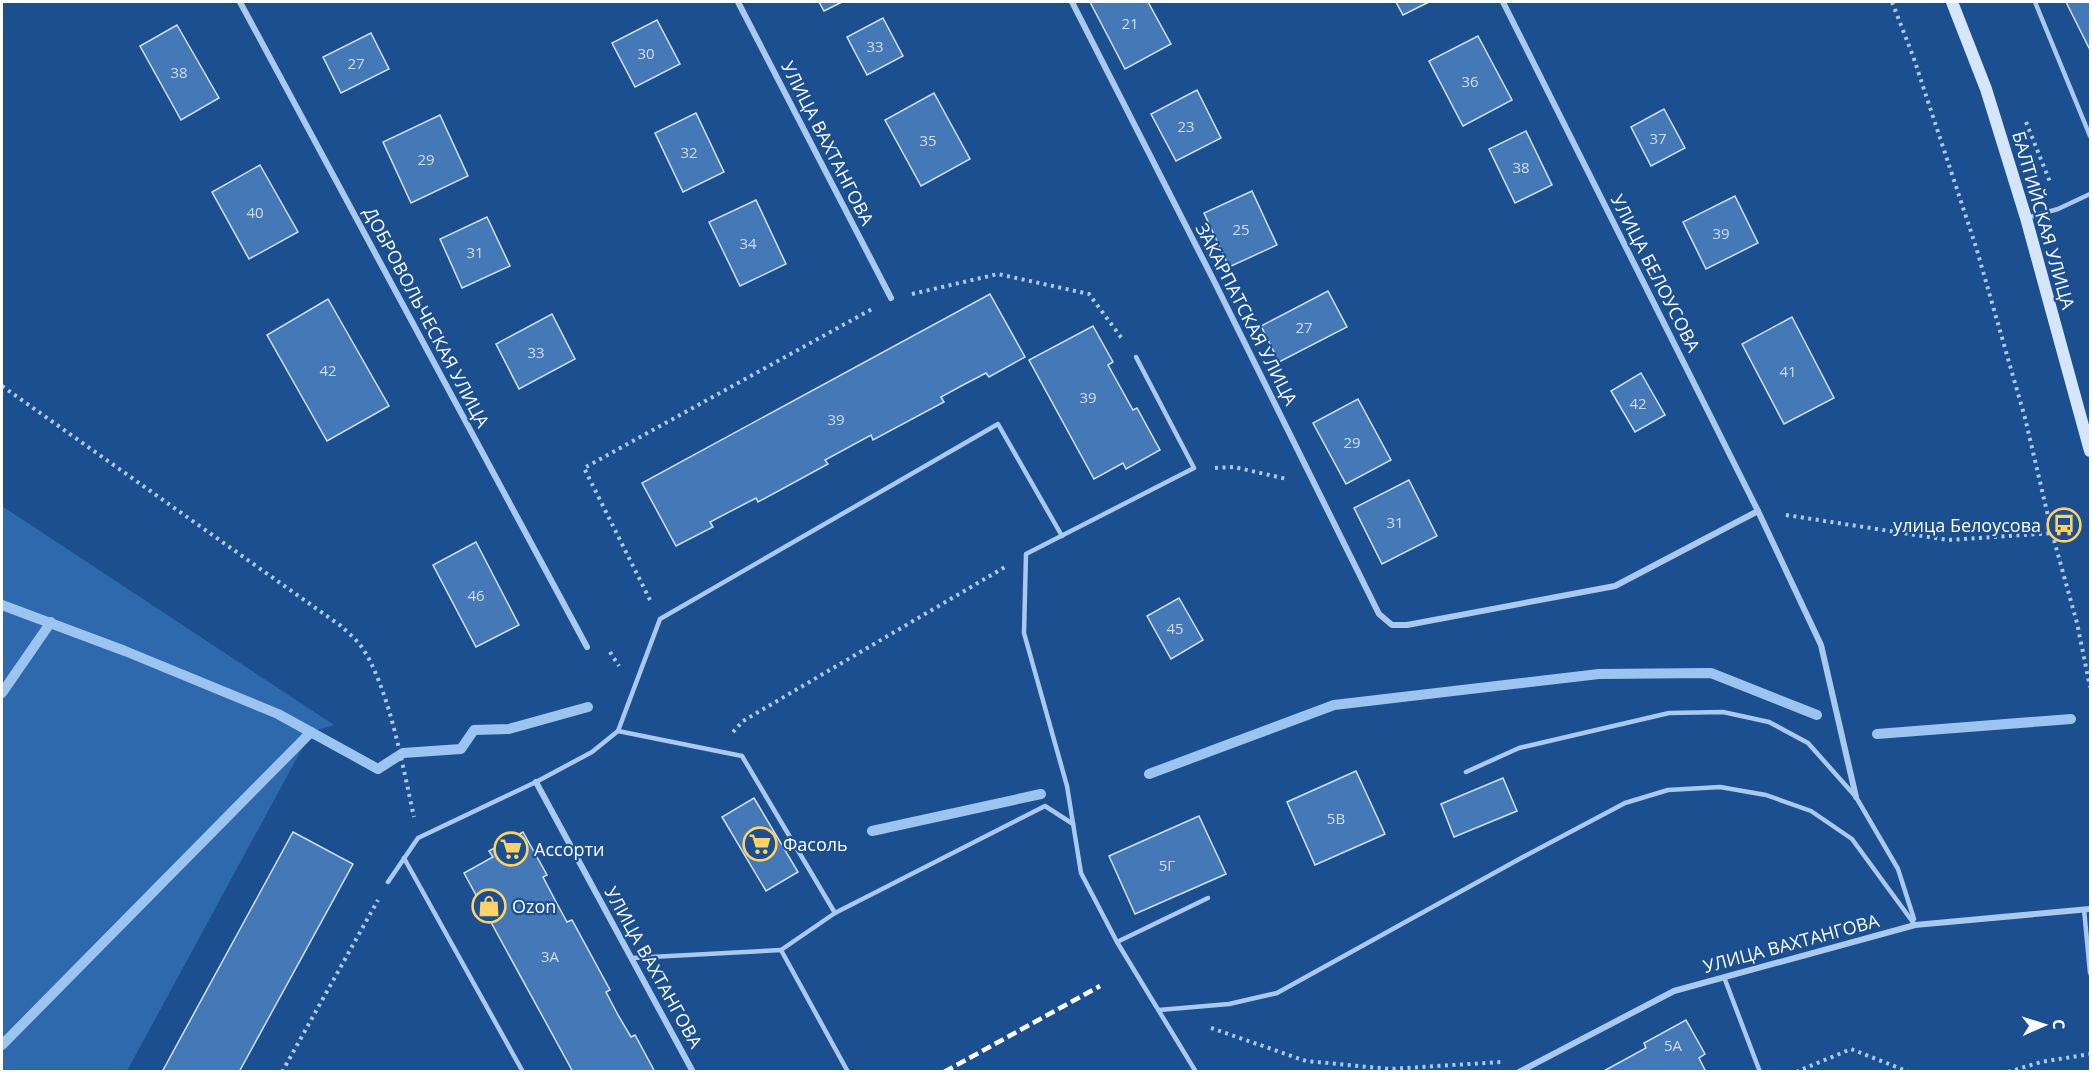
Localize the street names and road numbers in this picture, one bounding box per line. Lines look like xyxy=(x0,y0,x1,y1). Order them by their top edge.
street label: УЛИЦА ВАХТАНГОВА xyxy=(776,57,880,230)
street label: БАЛТИЙСКАЯ УЛИЦА xyxy=(2007,128,2081,312)
street label: УЛИЦА БЕЛОУСОВА xyxy=(1606,190,1706,356)
street label: ДОБРОВОЛЬЧЕСКАЯ УЛИЦА xyxy=(359,203,496,432)
street label: ЗАКАРПАТСКАЯ УЛИЦА xyxy=(1191,219,1304,410)
street label: УЛИЦА ВАХТАНГОВА xyxy=(600,882,709,1053)
street label: УЛИЦА ВАХТАНГОВА xyxy=(1700,908,1882,978)

